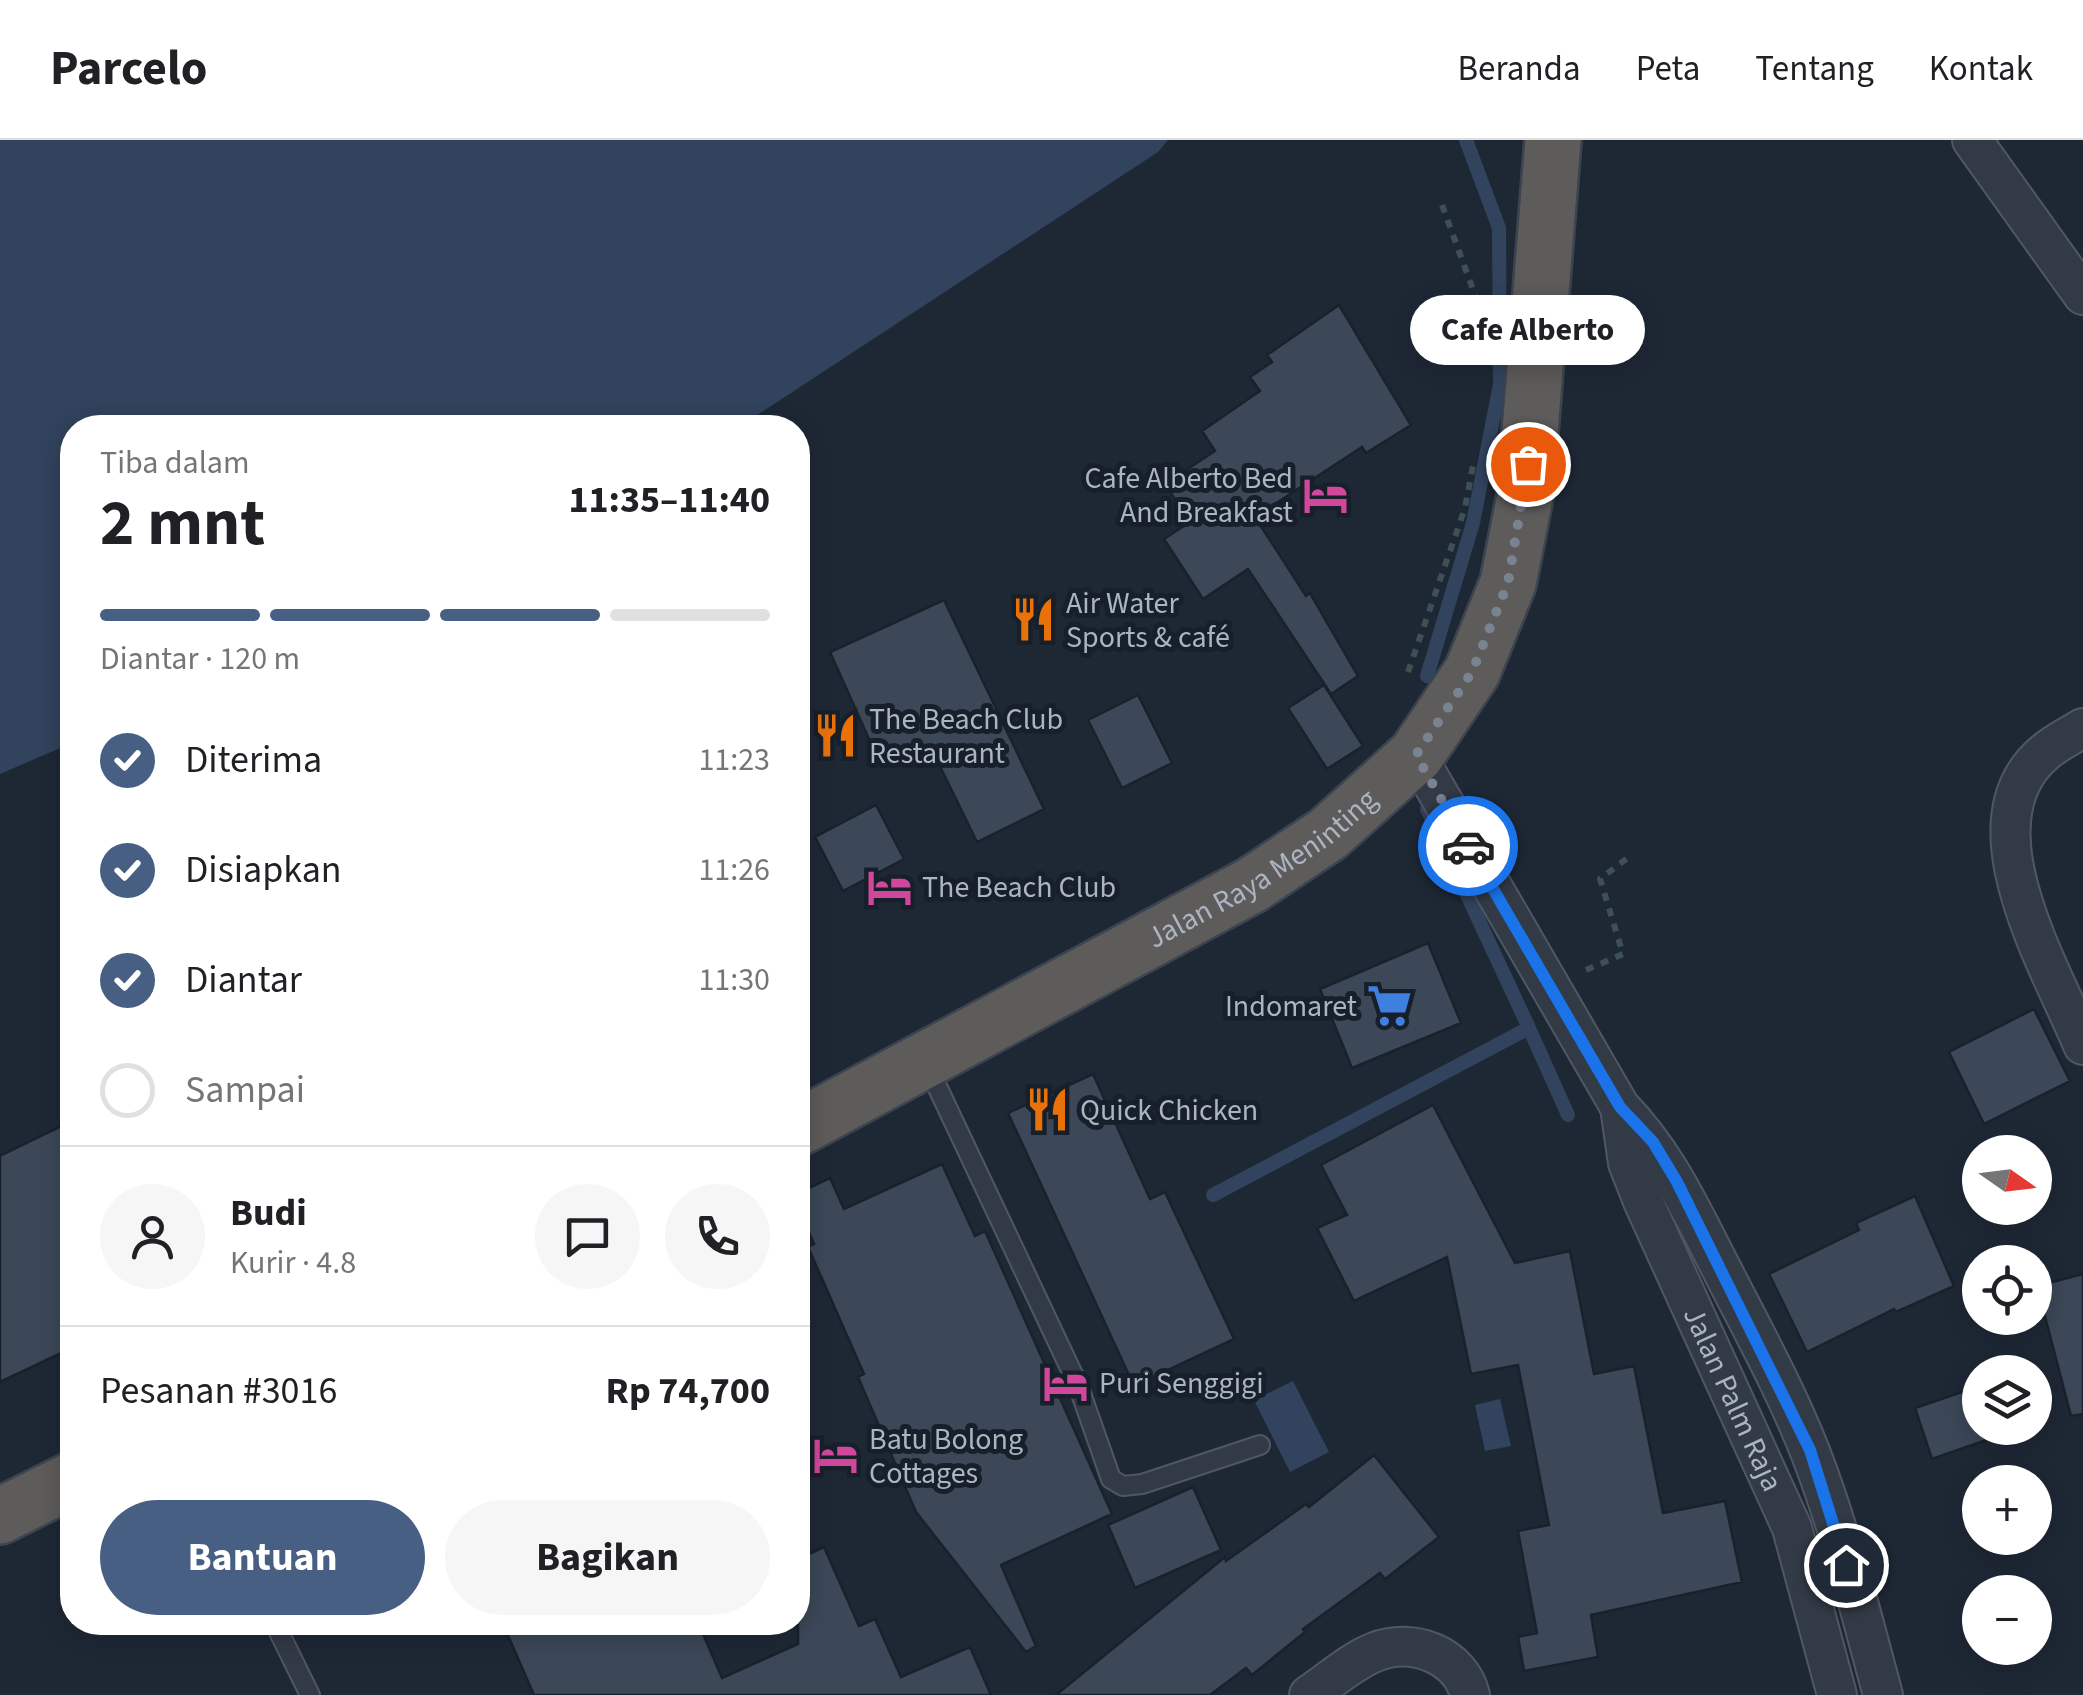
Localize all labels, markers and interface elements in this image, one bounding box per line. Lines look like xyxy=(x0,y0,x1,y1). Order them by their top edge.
text: Parcelo xyxy=(50,35,207,103)
text: Beranda xyxy=(1458,44,1581,94)
text: Peta xyxy=(1636,44,1700,94)
text: Tentang xyxy=(1755,44,1874,94)
text: Kontak xyxy=(1929,44,2033,94)
callout: Cafe Alberto xyxy=(1410,294,1646,364)
text: Cafe Alberto xyxy=(1441,307,1614,353)
pin xyxy=(1486,422,1571,507)
icon: bag xyxy=(1501,437,1556,492)
text: Tiba dalam xyxy=(100,440,250,486)
place label: Cafe Alberto Bed And Breakfast xyxy=(1084,457,1293,534)
hotel icon: Cafe Alberto Bed And Breakfast xyxy=(1302,471,1350,519)
text: 11:35–11:40 xyxy=(568,473,770,527)
text: 2 mnt xyxy=(100,477,265,570)
place label: Air Water Sports & café xyxy=(1066,582,1230,659)
restaurant icon: Air Water Sports & café xyxy=(1009,596,1057,644)
text: Diantar · 120 m xyxy=(100,636,300,682)
place label: The Beach Club Restaurant xyxy=(869,698,1063,775)
restaurant icon: The Beach Club Restaurant xyxy=(812,712,860,760)
icon: check xyxy=(100,733,155,788)
text: Diterima xyxy=(185,733,322,787)
text: 11:23 xyxy=(698,737,770,783)
street label: Jalan Raya Meninting xyxy=(1139,779,1387,959)
courier xyxy=(1418,796,1518,896)
icon: car xyxy=(1441,819,1496,874)
icon: check xyxy=(100,843,155,898)
text: Disiapkan xyxy=(185,843,342,897)
text: 11:26 xyxy=(698,847,770,893)
hotel icon: The Beach Club xyxy=(865,863,913,911)
place label: The Beach Club xyxy=(922,866,1116,909)
icon: check xyxy=(100,953,155,1008)
text: Diantar xyxy=(185,953,302,1007)
text: 11:30 xyxy=(698,957,770,1003)
supermarket icon: Indomaret xyxy=(1366,982,1414,1030)
place label: Indomaret xyxy=(1225,985,1357,1028)
text: Sampai xyxy=(185,1063,305,1117)
restaurant icon: Quick Chicken xyxy=(1023,1086,1071,1134)
place label: Quick Chicken xyxy=(1080,1089,1258,1132)
north arrow xyxy=(1962,1135,2052,1225)
map controls xyxy=(1962,1135,2052,1665)
button: person xyxy=(100,1184,205,1289)
button: chat xyxy=(535,1184,640,1289)
button: phone xyxy=(665,1184,770,1289)
text: Budi xyxy=(230,1186,307,1240)
text: Kurir · 4.8 xyxy=(230,1240,356,1286)
button: locate xyxy=(1962,1245,2052,1335)
street label: Jalan Palm Raja xyxy=(1672,1300,1794,1499)
button: layers xyxy=(1962,1355,2052,1445)
hotel icon: Puri Senggigi xyxy=(1042,1359,1090,1407)
place label: Puri Senggigi xyxy=(1099,1362,1264,1405)
text: Pesanan #3016 xyxy=(100,1364,337,1418)
text: Rp 74,700 xyxy=(606,1364,770,1418)
place label: Batu Bolong Cottages xyxy=(869,1418,1023,1495)
hotel icon: Batu Bolong Cottages xyxy=(812,1432,860,1480)
button: + xyxy=(1962,1465,2052,1555)
button: Bantuan xyxy=(100,1500,425,1615)
button: Bagikan xyxy=(445,1500,770,1615)
pin xyxy=(1804,1523,1889,1608)
icon: home xyxy=(1819,1538,1874,1593)
button: − xyxy=(1962,1575,2052,1665)

